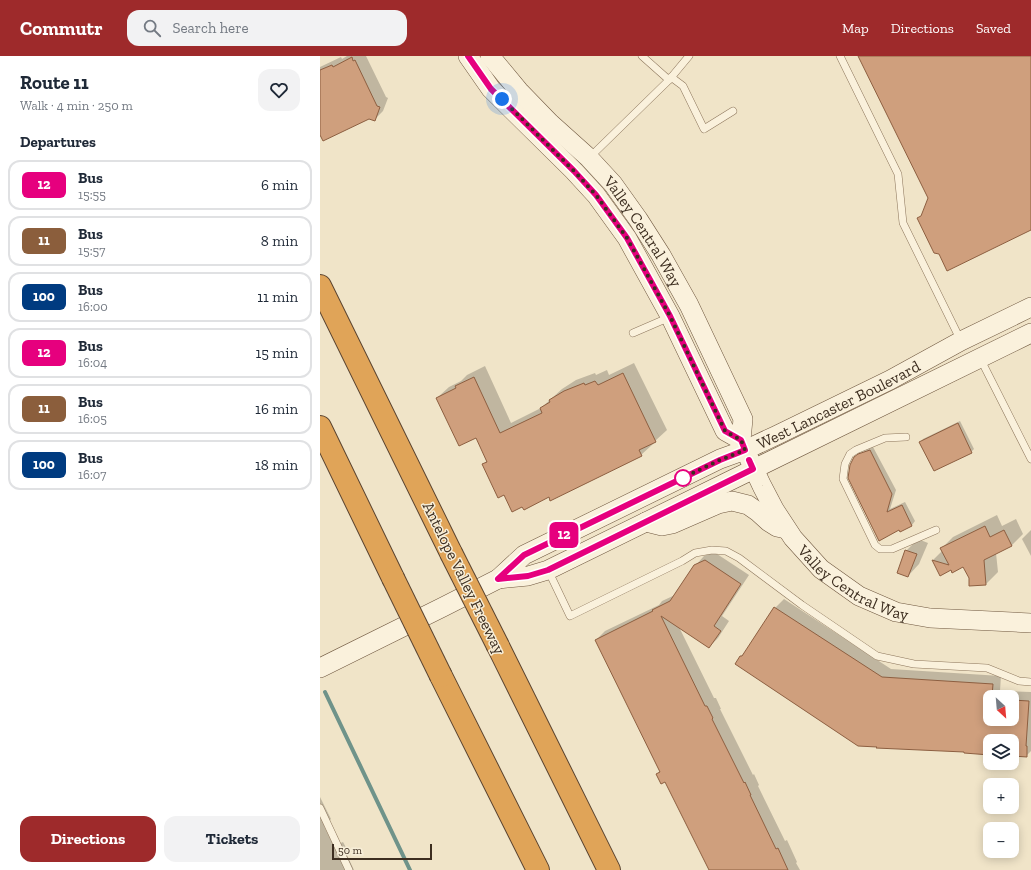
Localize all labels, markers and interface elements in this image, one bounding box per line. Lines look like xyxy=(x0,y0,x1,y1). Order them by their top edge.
search box xyxy=(127,10,407,46)
text: Commutr xyxy=(20,17,103,40)
icon: search xyxy=(141,17,163,39)
text: Search here xyxy=(173,19,249,37)
text: Map xyxy=(842,20,869,37)
text: Directions xyxy=(891,20,954,37)
text: Saved xyxy=(976,20,1011,37)
button: heart xyxy=(258,69,300,111)
text: Route 11 xyxy=(20,71,89,94)
your location xyxy=(492,89,512,109)
text: Walk · 4 min · 250 m xyxy=(20,98,133,113)
text: Departures xyxy=(20,133,96,151)
text: Bus xyxy=(78,169,103,187)
street label: Valley Central Way xyxy=(600,171,687,291)
text: 12 xyxy=(37,176,51,193)
text: 6 min xyxy=(261,176,298,194)
text: 15:55 xyxy=(78,187,106,202)
text: Bus xyxy=(78,225,103,243)
text: 11 xyxy=(38,232,50,249)
text: 8 min xyxy=(261,232,298,250)
text: 15:57 xyxy=(78,243,105,258)
text: Bus xyxy=(78,281,103,299)
text: 100 xyxy=(33,288,55,305)
text: 11 min xyxy=(257,288,298,306)
text: 16:00 xyxy=(78,299,108,314)
text: Bus xyxy=(78,337,103,355)
text: 12 xyxy=(37,344,51,361)
text: 15 min xyxy=(255,344,298,362)
text: 16:04 xyxy=(78,355,107,370)
street label: West Lancaster Boulevard xyxy=(754,356,923,453)
text: Bus xyxy=(78,393,103,411)
text: 11 xyxy=(38,400,50,417)
text: 16 min xyxy=(255,400,298,418)
text: 16:05 xyxy=(78,411,107,426)
text: Bus xyxy=(78,449,103,467)
text: 100 xyxy=(33,456,55,473)
text: 18 min xyxy=(255,456,298,474)
text: 16:07 xyxy=(78,467,106,482)
unlabelled marker xyxy=(674,469,692,487)
street label: Antelope Valley Freeway xyxy=(419,499,510,658)
line badge: 12 xyxy=(546,522,582,548)
text: 12 xyxy=(557,526,571,543)
street label: Valley Central Way xyxy=(793,540,911,624)
north arrow xyxy=(983,690,1019,726)
map controls xyxy=(983,690,1019,858)
button: layers xyxy=(983,734,1019,770)
button: + xyxy=(983,778,1019,814)
button: Directions xyxy=(20,816,156,862)
button: Tickets xyxy=(164,816,300,862)
button: − xyxy=(983,822,1019,858)
scale bar xyxy=(332,842,432,861)
text: 50 m xyxy=(338,844,362,857)

